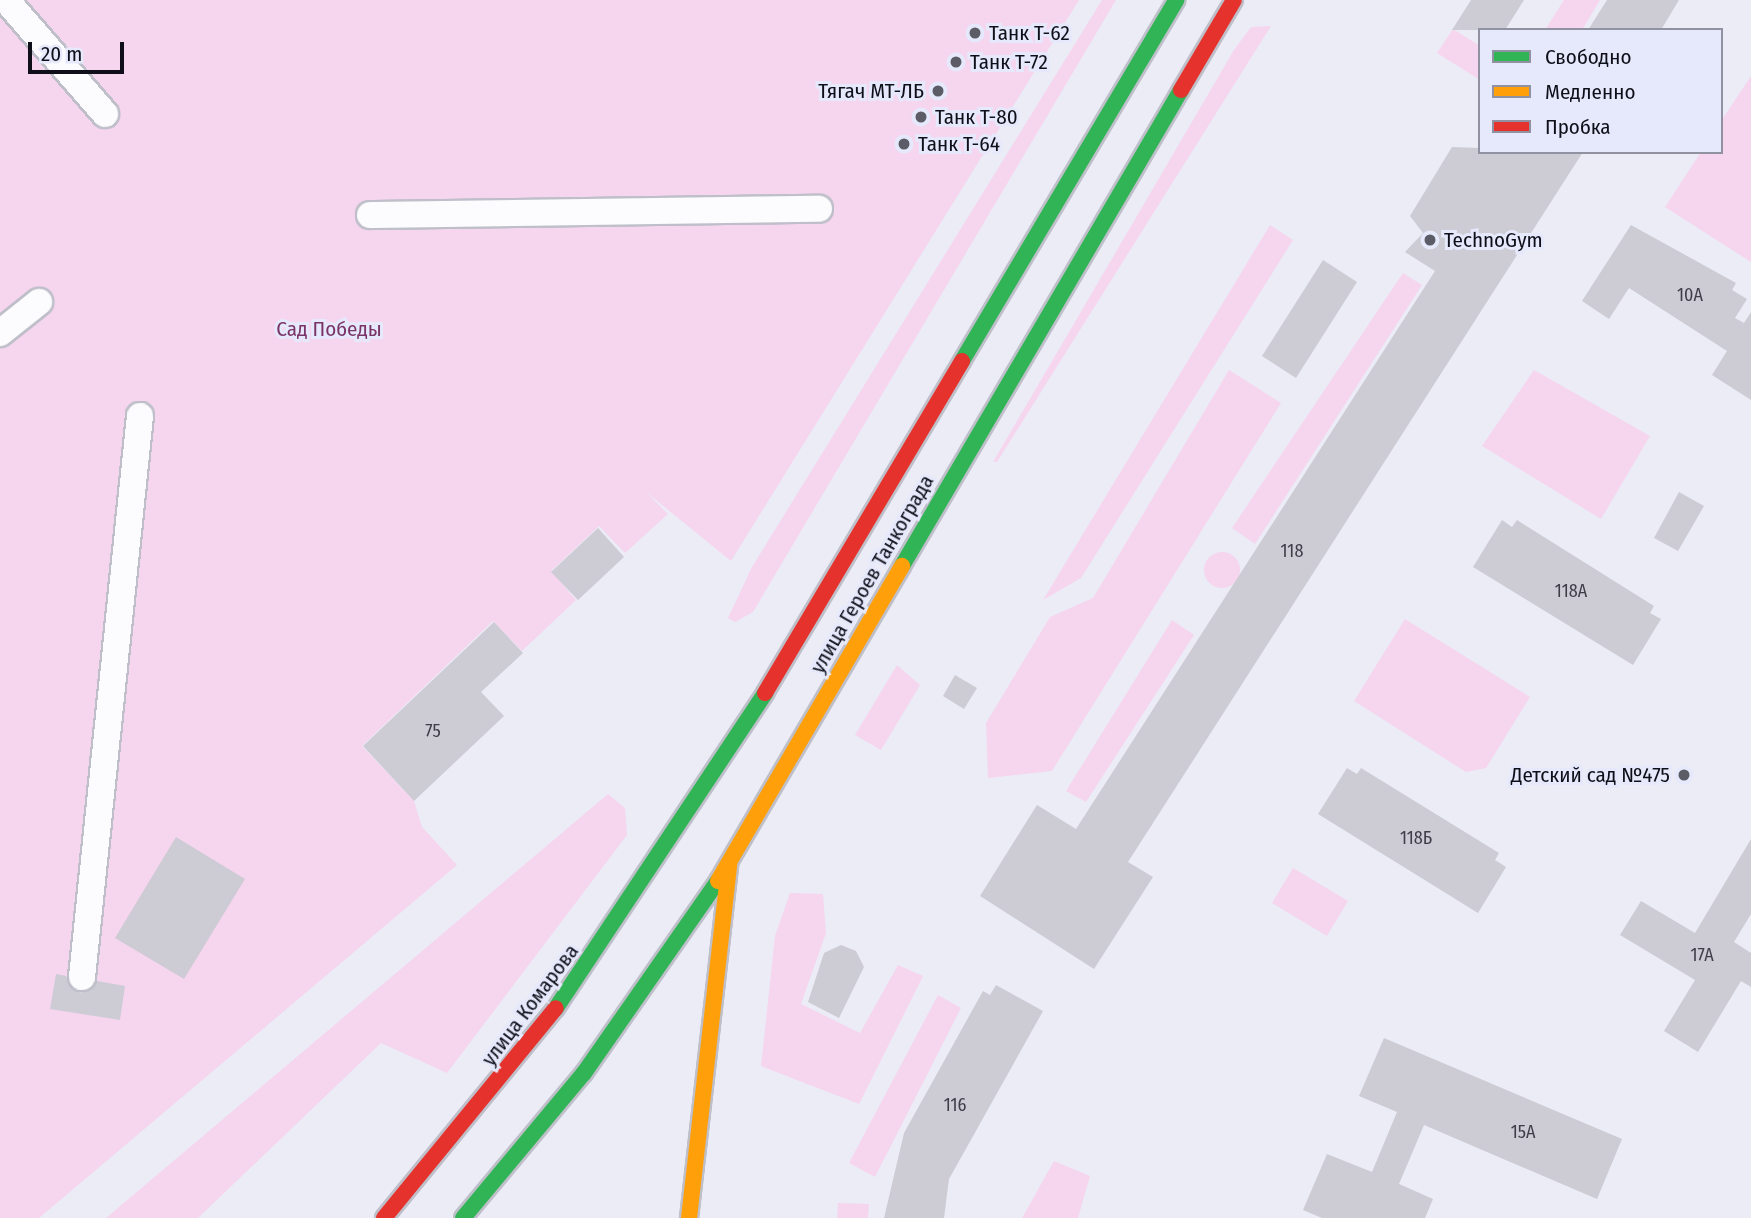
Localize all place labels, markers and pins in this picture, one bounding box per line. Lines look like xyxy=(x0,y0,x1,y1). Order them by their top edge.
place label: Танк Т-62 xyxy=(989,20,1070,46)
marker: Танк Т-62 xyxy=(967,25,983,41)
place label: Танк Т-72 xyxy=(970,49,1048,75)
marker: Танк Т-72 xyxy=(948,54,964,70)
place label: Тягач МТ-ЛБ xyxy=(818,78,924,104)
marker: Тягач МТ-ЛБ xyxy=(930,83,946,99)
place label: Танк Т-80 xyxy=(935,104,1018,130)
marker: Танк Т-80 xyxy=(913,109,929,125)
place label: Танк Т-64 xyxy=(918,131,1000,157)
marker: Танк Т-64 xyxy=(896,136,912,152)
place label: TechnoGym xyxy=(1444,227,1543,253)
marker: TechnoGym xyxy=(1422,232,1438,248)
place label: Детский сад №475 xyxy=(1511,762,1670,788)
marker: Детский сад №475 xyxy=(1676,767,1692,783)

